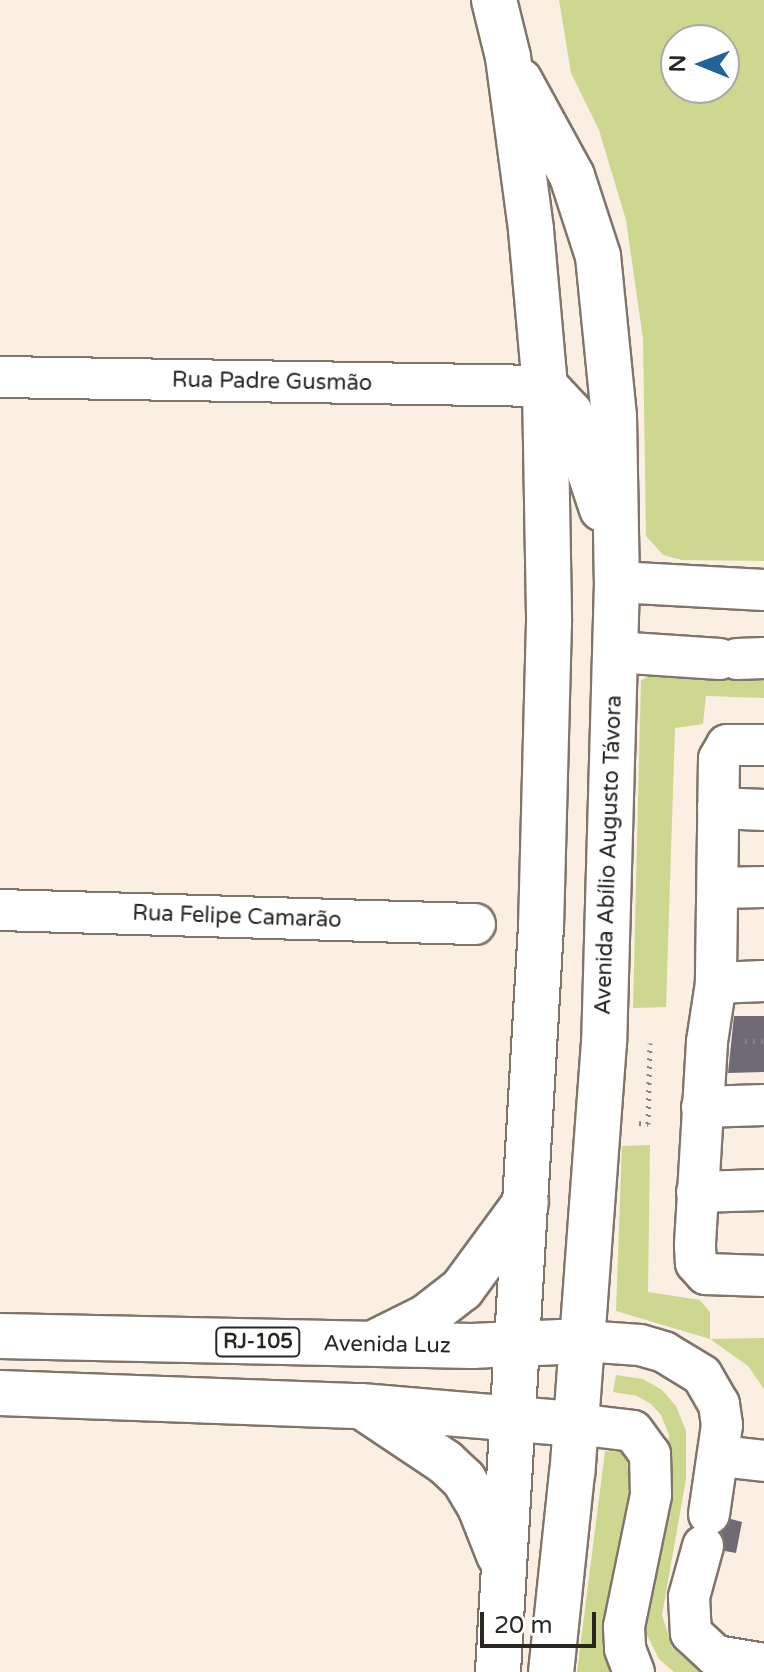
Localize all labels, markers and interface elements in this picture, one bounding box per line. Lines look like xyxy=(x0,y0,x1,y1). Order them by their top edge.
north arrow xyxy=(660,24,740,104)
text: N xyxy=(665,55,691,73)
street label: Rua Padre Gusmão xyxy=(172,367,372,397)
street label: Avenida Abílio Augusto Távora xyxy=(590,695,628,1015)
street label: Rua Felipe Camarão xyxy=(132,900,342,934)
road number: RJ-105 xyxy=(214,1326,302,1358)
street label: Avenida Luz xyxy=(323,1331,451,1359)
scale bar xyxy=(484,1596,600,1646)
text: 20 m xyxy=(494,1611,552,1640)

